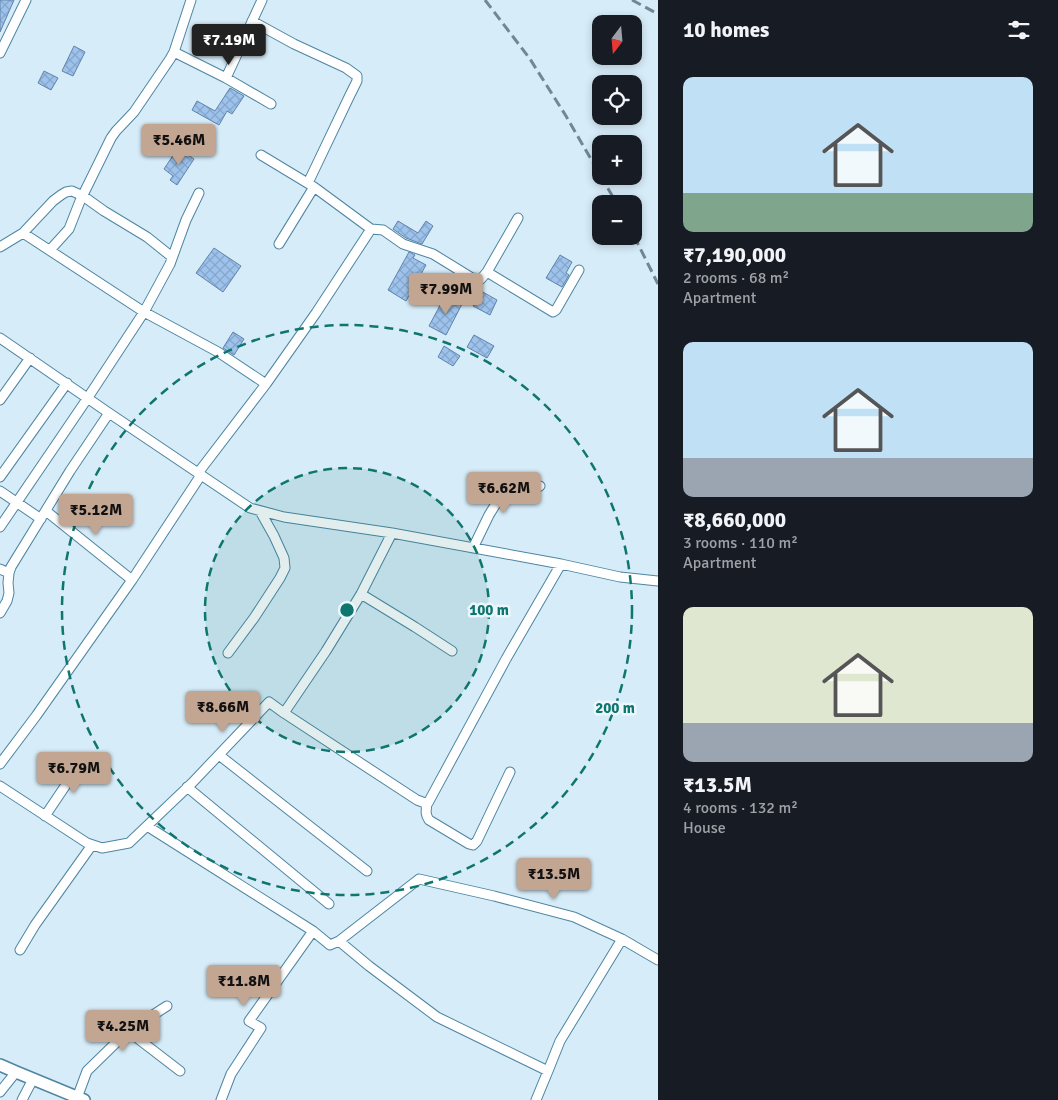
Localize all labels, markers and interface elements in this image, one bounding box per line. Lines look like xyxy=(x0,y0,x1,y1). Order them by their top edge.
north arrow xyxy=(592,15,642,65)
map controls xyxy=(592,15,642,245)
icon: filters xyxy=(1005,16,1033,44)
text: 10 homes xyxy=(683,17,769,43)
pin: ₹7.19M xyxy=(188,23,270,66)
text: ₹7.19M xyxy=(203,30,255,50)
button: locate xyxy=(592,75,642,125)
icon: home xyxy=(813,110,903,200)
pin: ₹5.46M xyxy=(138,124,220,166)
text: ₹5.46M xyxy=(153,130,205,150)
button: + xyxy=(592,135,642,185)
button: − xyxy=(592,195,642,245)
text: ₹7,190,000 xyxy=(683,242,786,268)
text: 2 rooms · 68 m² xyxy=(683,268,789,288)
pin: ₹7.99M xyxy=(405,272,487,315)
text: ₹7.99M xyxy=(420,279,472,299)
text: Apartment xyxy=(683,288,756,308)
icon: home xyxy=(813,375,903,465)
pin: ₹6.62M xyxy=(463,472,545,514)
text: ₹6.62M xyxy=(478,478,530,498)
pin: ₹5.12M xyxy=(55,494,137,536)
text: ₹5.12M xyxy=(70,500,122,520)
text: ₹8,660,000 xyxy=(683,507,786,533)
text: 3 rooms · 110 m² xyxy=(683,533,798,553)
text: Apartment xyxy=(683,553,756,573)
centre of rings xyxy=(338,601,356,619)
text: 100 m xyxy=(469,601,509,619)
icon: home xyxy=(813,640,903,730)
pin: ₹8.66M xyxy=(182,690,264,733)
text: ₹8.66M xyxy=(197,697,249,717)
text: 200 m xyxy=(595,699,635,717)
pin: ₹6.79M xyxy=(33,752,115,794)
text: ₹6.79M xyxy=(48,758,100,778)
text: ₹13.5M xyxy=(683,772,752,798)
text: 4 rooms · 132 m² xyxy=(683,798,798,818)
text: House xyxy=(683,818,726,838)
pin: ₹13.5M xyxy=(513,858,595,900)
text: ₹13.5M xyxy=(528,864,580,884)
pin: ₹11.8M xyxy=(203,964,285,1007)
text: ₹11.8M xyxy=(218,971,270,991)
pin: ₹4.25M xyxy=(82,1010,164,1052)
text: ₹4.25M xyxy=(97,1016,149,1036)

